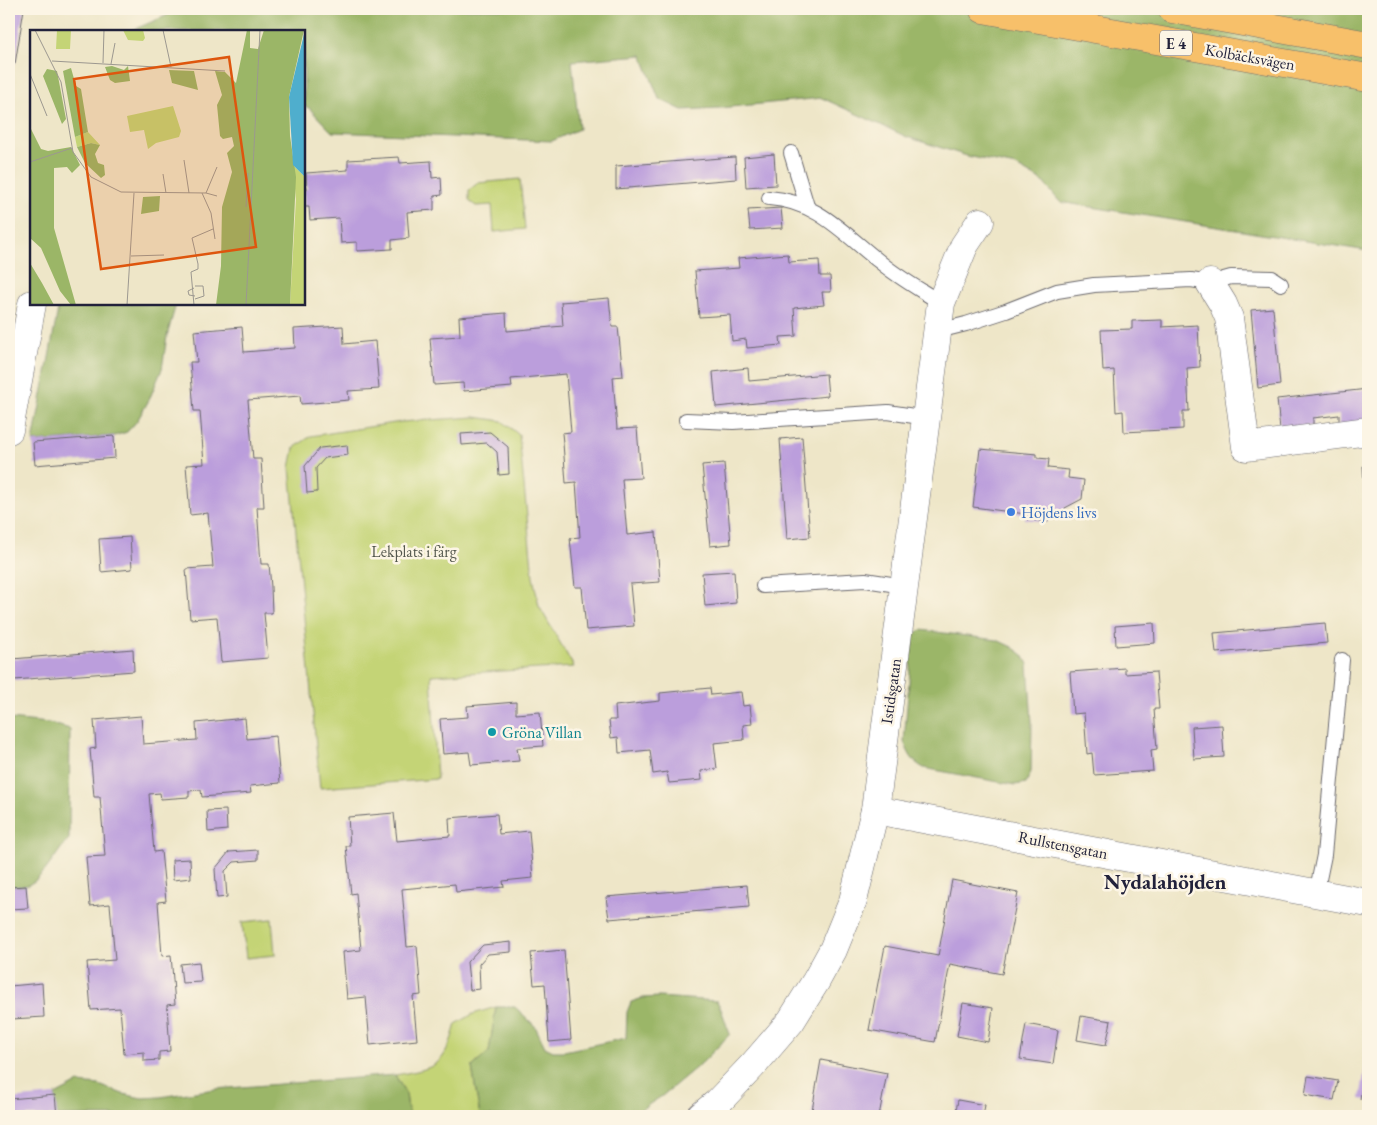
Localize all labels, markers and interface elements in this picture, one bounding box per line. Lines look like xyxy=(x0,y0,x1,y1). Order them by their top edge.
inset map xyxy=(30,30,305,305)
road number: E 4 xyxy=(1160,30,1192,56)
street label: Kolbäcksvägen xyxy=(1204,39,1297,75)
place label: Höjdens livs xyxy=(1021,502,1097,523)
marker: Höjdens livs xyxy=(1005,506,1017,518)
park label: Lekplats i färg xyxy=(371,541,458,562)
street label: Istidsgatan xyxy=(876,656,906,725)
place label: Gröna Villan xyxy=(502,722,582,743)
marker: Gröna Villan xyxy=(486,726,498,738)
street label: Rullstensgatan xyxy=(1016,826,1110,864)
district label: Nydalahöjden xyxy=(1104,868,1226,895)

